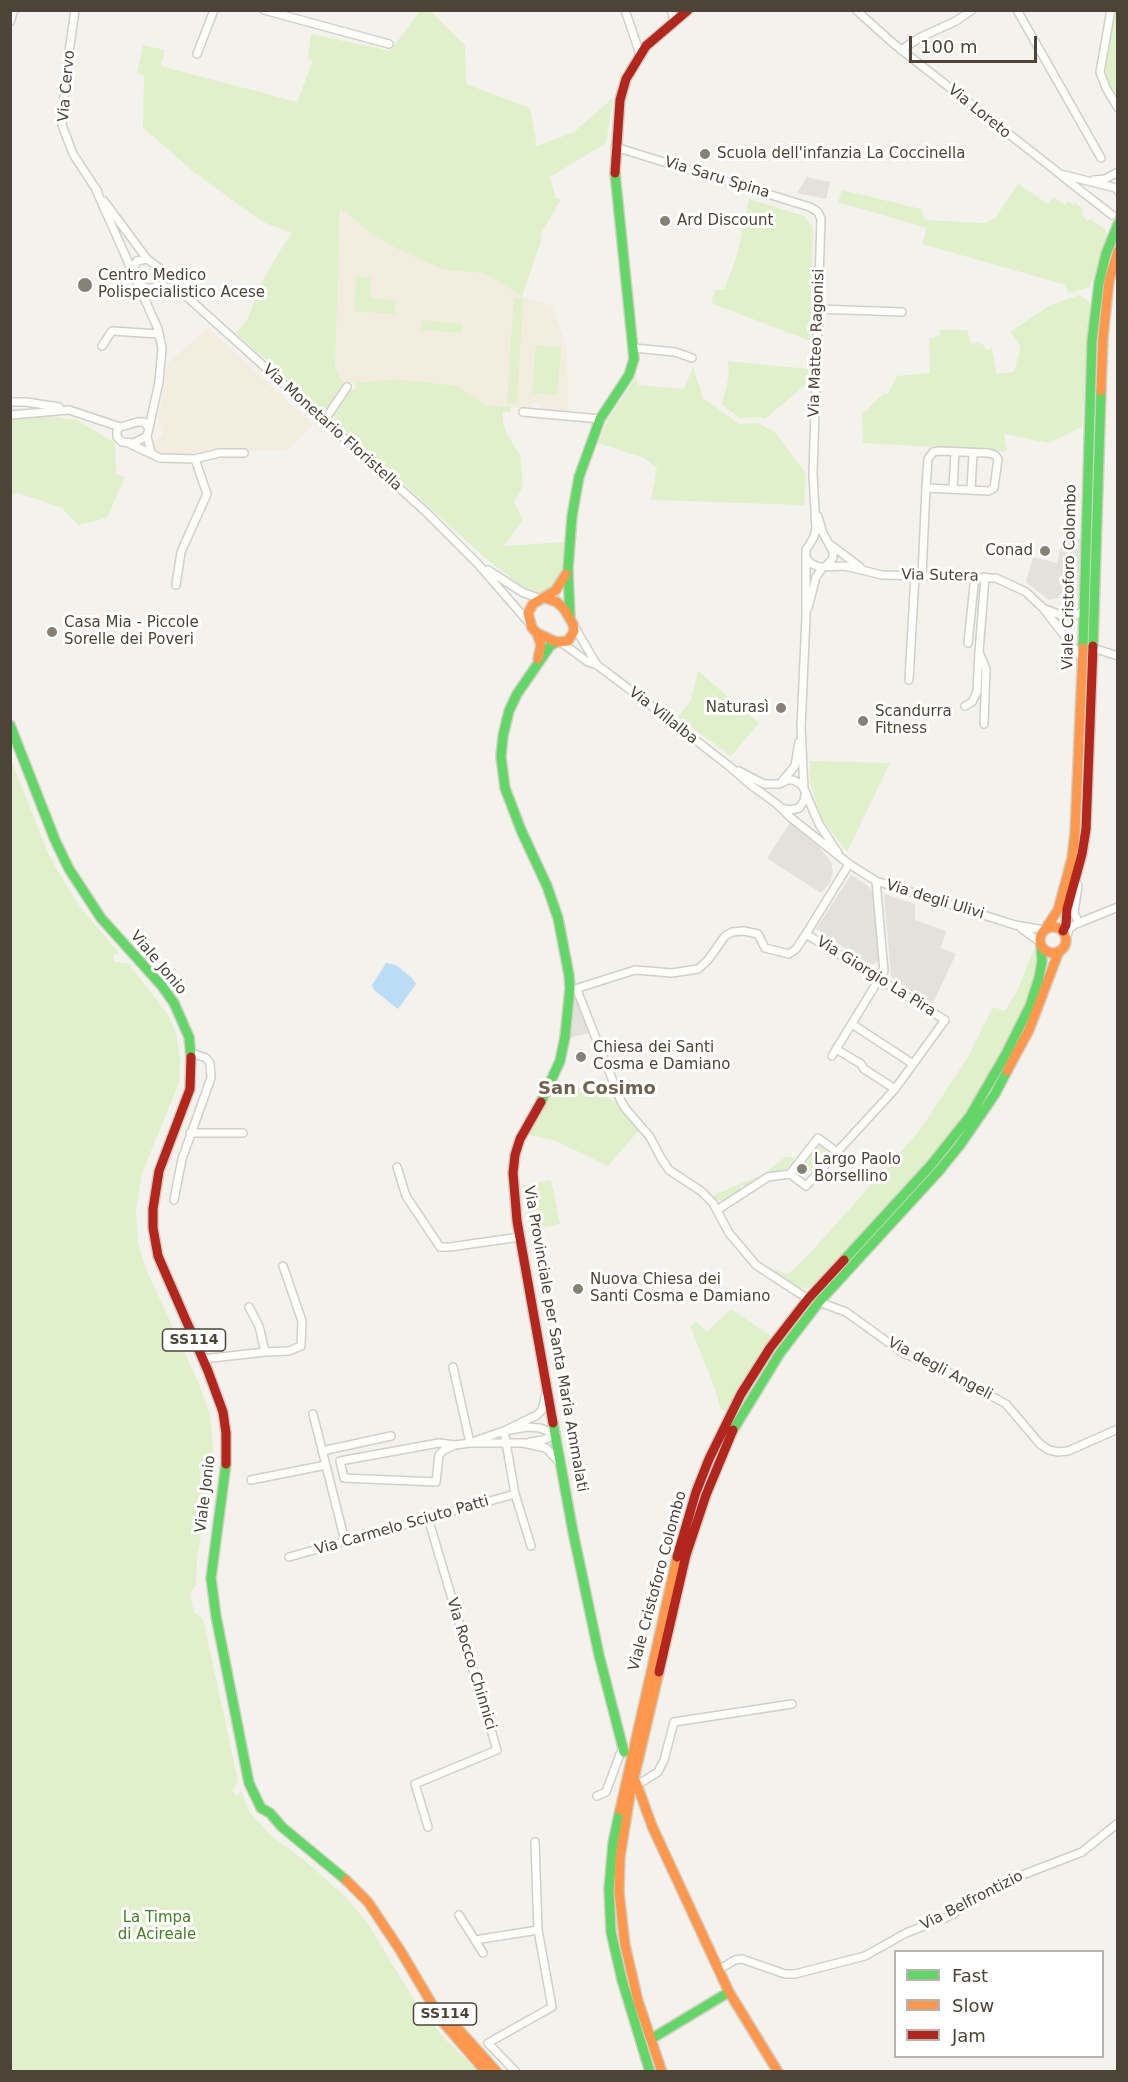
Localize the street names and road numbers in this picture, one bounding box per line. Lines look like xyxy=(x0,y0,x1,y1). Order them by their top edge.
street label: Via Cervo xyxy=(55,49,79,123)
street label: Via Loreto xyxy=(944,81,1014,143)
street label: Via Saru Spina xyxy=(662,153,772,203)
street label: Via Matteo Ragonisi xyxy=(805,268,829,418)
street label: Via Monetario Floristella xyxy=(259,361,405,495)
street label: Viale Cristoforo Colombo xyxy=(1059,484,1081,670)
street label: Via Sutera xyxy=(901,566,979,586)
street label: Via Villalba xyxy=(625,683,701,749)
street label: Via degli Ulivi xyxy=(884,877,986,923)
street label: Viale Jonio xyxy=(126,927,190,999)
street label: Via Giorgio La Pira xyxy=(813,933,939,1021)
street label: Via Provinciale per Santa Maria Ammalati xyxy=(519,1185,591,1493)
road number: SS114 xyxy=(162,1329,226,1351)
street label: Via degli Angeli xyxy=(884,1334,996,1404)
street label: Viale Jonio xyxy=(192,1454,220,1534)
street label: Viale Cristoforo Colombo xyxy=(625,1489,691,1673)
street label: Via Carmelo Sciuto Patti xyxy=(313,1492,491,1560)
street label: Via Rocco Chinnici xyxy=(442,1596,500,1732)
street label: Via Belfrontizio xyxy=(918,1867,1026,1935)
road number: SS114 xyxy=(414,2003,476,2025)

